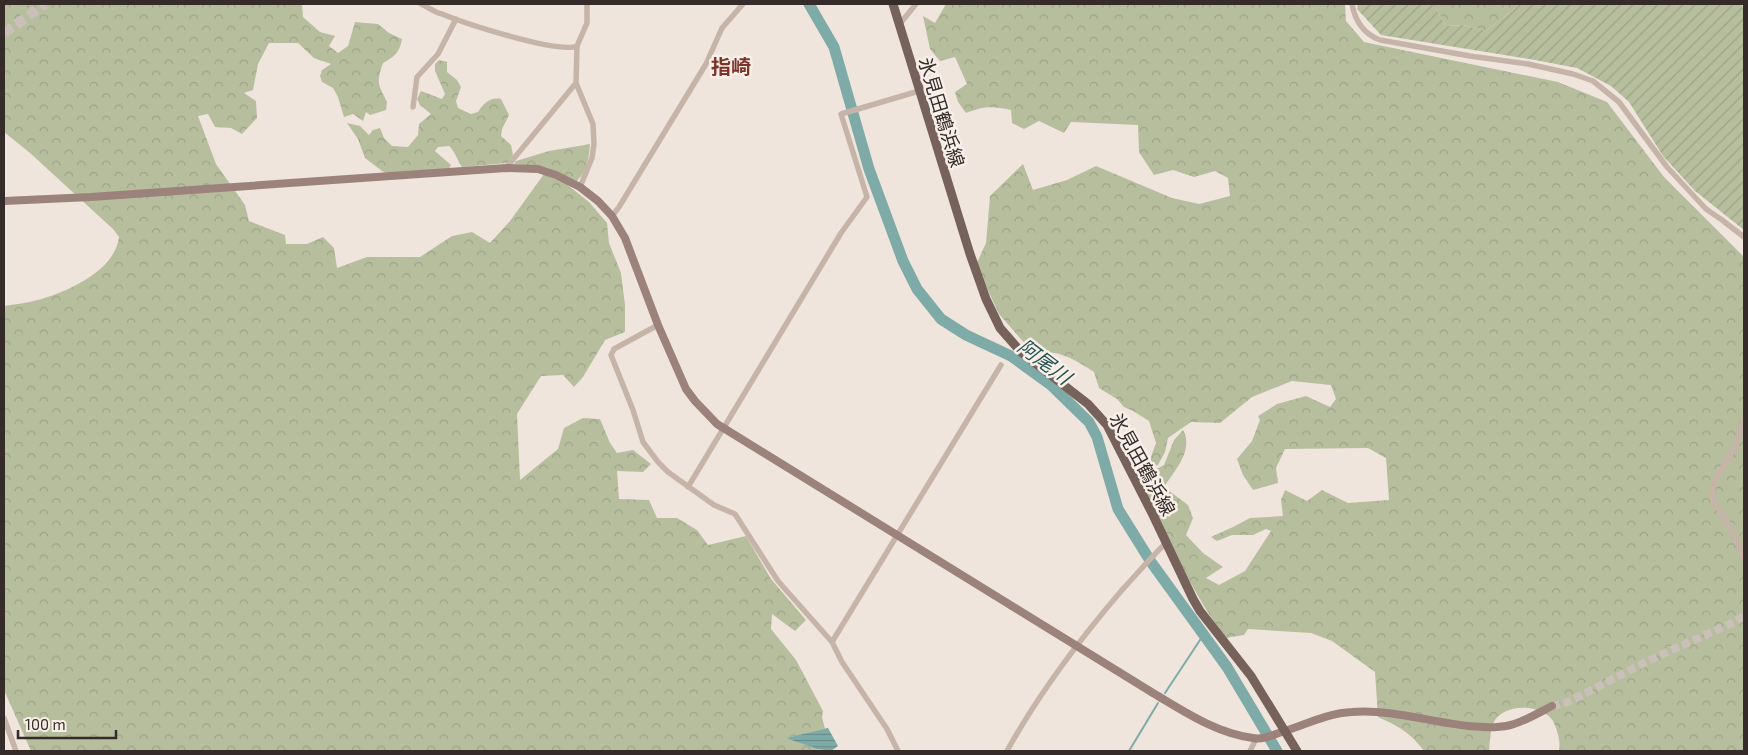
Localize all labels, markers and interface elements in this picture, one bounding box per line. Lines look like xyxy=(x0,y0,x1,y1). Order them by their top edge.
district label: 指崎 xyxy=(711,54,751,78)
street label: 氷見田鶴浜線 xyxy=(914,54,970,170)
water label: 阿尾川 xyxy=(1014,333,1078,390)
street label: 氷見田鶴浜線 xyxy=(1105,409,1181,519)
scale bar xyxy=(18,708,115,740)
text: 100 m xyxy=(25,715,66,733)

